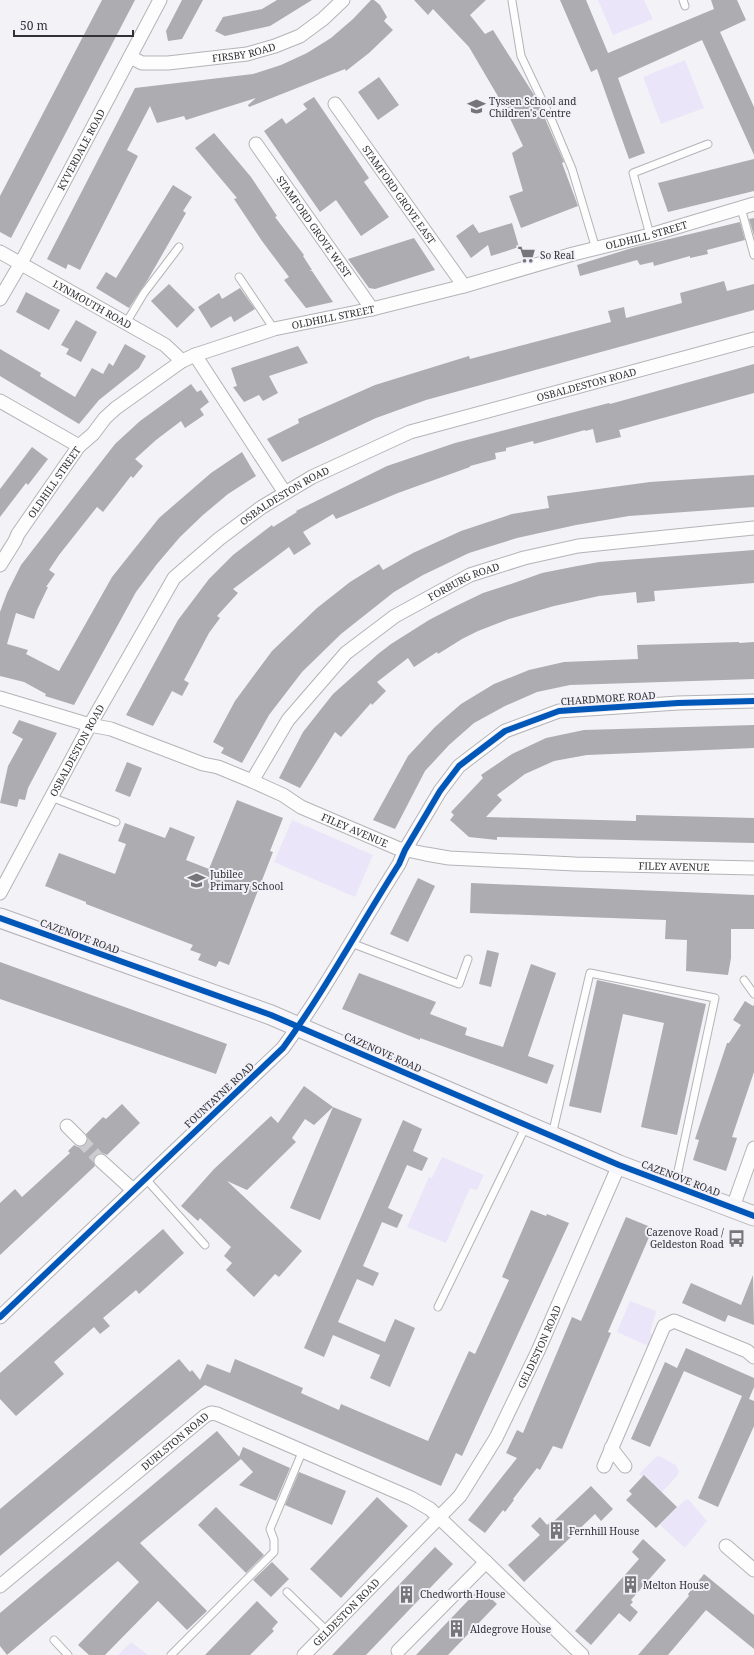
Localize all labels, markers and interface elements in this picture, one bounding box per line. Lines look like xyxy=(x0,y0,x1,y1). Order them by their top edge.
scale bar xyxy=(14,12,133,38)
text: 50 m xyxy=(20,17,48,34)
street label: FIRSBY ROAD xyxy=(211,39,277,65)
place label: Tyssen School and Children's Centre xyxy=(489,94,576,120)
school or university icon: Tyssen School and Children's Centre xyxy=(466,97,486,117)
street label: KYVERDALE ROAD xyxy=(54,107,108,193)
street label: STAMFORD GROVE EAST xyxy=(359,142,439,247)
street label: STAMFORD GROVE WEST xyxy=(273,173,355,280)
street label: OLDHILL STREET xyxy=(604,217,689,253)
supermarket icon: So Real xyxy=(517,245,537,265)
place label: So Real xyxy=(540,248,574,262)
street label: LYNMOUTH ROAD xyxy=(51,276,134,332)
street label: OLDHILL STREET xyxy=(290,302,376,332)
street label: OSBALDESTON ROAD xyxy=(535,364,638,404)
street label: OLDHILL STREET xyxy=(24,444,84,521)
street label: OSBALDESTON ROAD xyxy=(237,463,331,528)
street label: FORBURG ROAD xyxy=(425,559,501,604)
street label: CHARDMORE ROAD xyxy=(560,688,656,708)
street label: OSBALDESTON ROAD xyxy=(46,702,107,799)
street label: FILEY AVENUE xyxy=(319,810,390,850)
street label: FILEY AVENUE xyxy=(638,858,710,874)
place label: Jubilee Primary School xyxy=(209,867,283,893)
school or university icon: Jubilee Primary School xyxy=(187,870,207,890)
street label: CAZENOVE ROAD xyxy=(38,915,122,957)
street label: CAZENOVE ROAD xyxy=(342,1029,424,1075)
street label: FOUNTAYNE ROAD xyxy=(181,1059,257,1131)
street label: CAZENOVE ROAD xyxy=(639,1156,723,1200)
place label: Cazenove Road / Geldeston Road xyxy=(646,1225,724,1251)
bus stop icon: Cazenove Road / Geldeston Road xyxy=(727,1228,747,1248)
street label: GELDESTON ROAD xyxy=(514,1303,564,1391)
street label: DURLSTON ROAD xyxy=(138,1409,212,1473)
building icon: Fernhill House xyxy=(546,1521,566,1541)
place label: Fernhill House xyxy=(569,1524,639,1538)
street label: GELDESTON ROAD xyxy=(310,1575,383,1649)
building icon: Melton House xyxy=(620,1575,640,1595)
place label: Melton House xyxy=(643,1578,709,1592)
building icon: Chedworth House xyxy=(397,1584,417,1604)
place label: Chedworth House xyxy=(420,1587,505,1601)
building icon: Aldegrove House xyxy=(447,1619,467,1639)
place label: Aldegrove House xyxy=(470,1622,551,1636)

